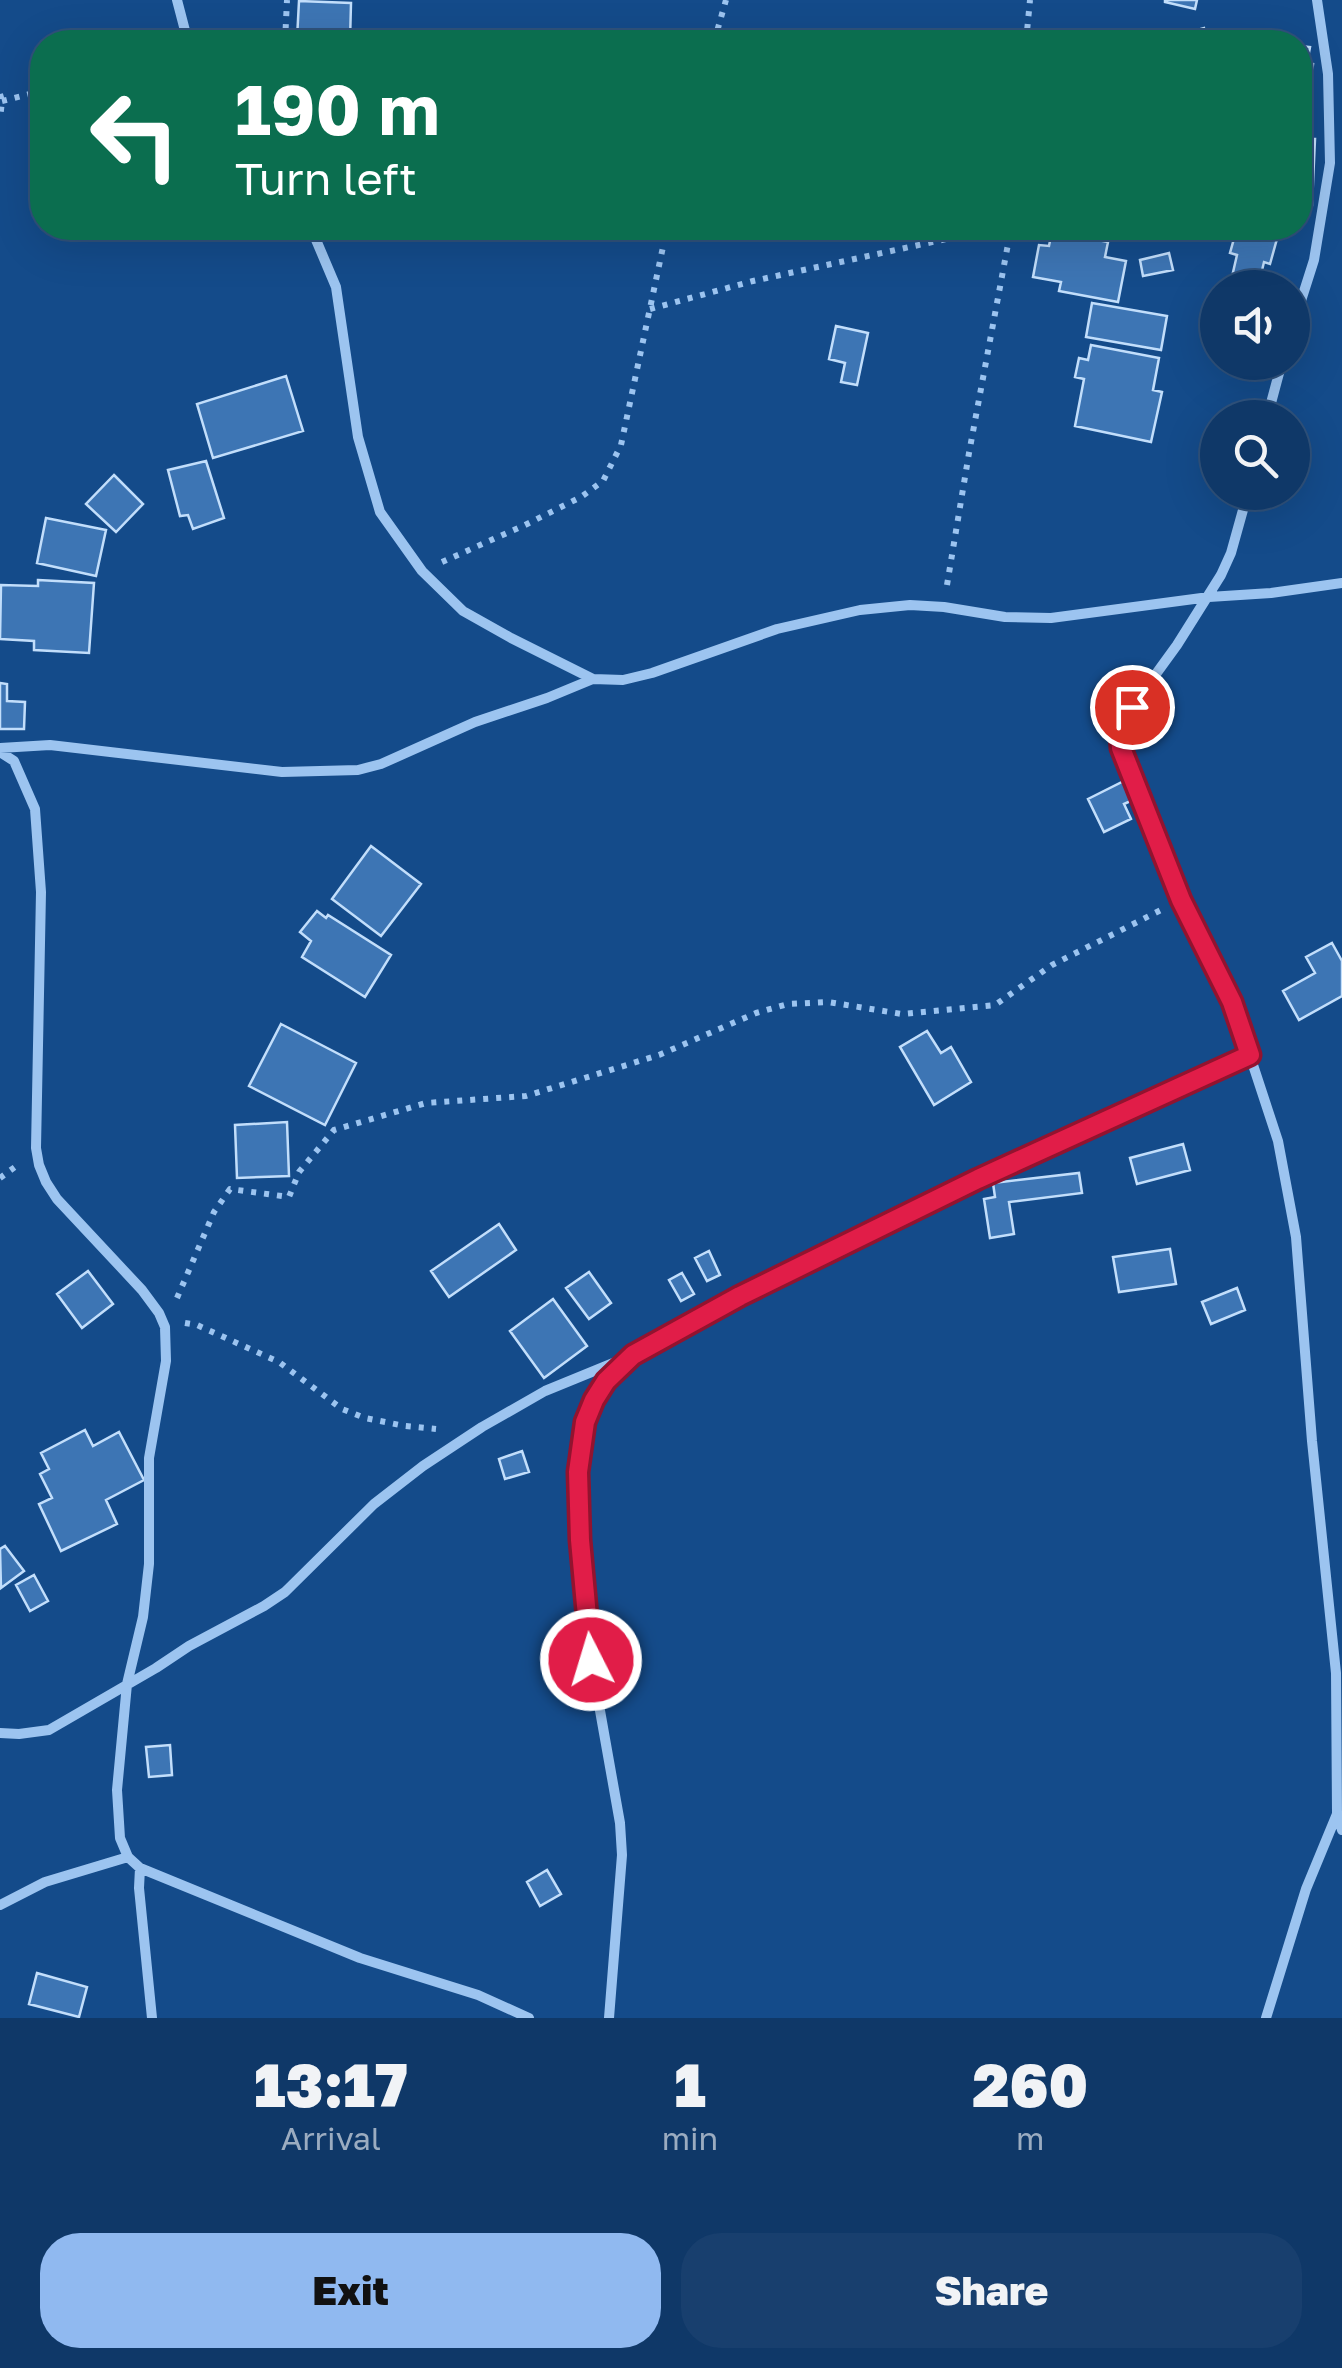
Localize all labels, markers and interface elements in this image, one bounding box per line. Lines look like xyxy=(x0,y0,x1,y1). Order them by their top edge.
text: 190 m xyxy=(235,66,440,150)
icon: left xyxy=(70,70,200,200)
text: Turn left xyxy=(235,151,417,205)
map controls xyxy=(1200,270,1310,510)
button: sound xyxy=(1200,270,1310,380)
button: search xyxy=(1200,400,1310,510)
pin xyxy=(1090,665,1175,750)
icon: arrive xyxy=(1105,680,1160,735)
position arrow xyxy=(539,1608,643,1712)
text: 13:17 xyxy=(254,2048,408,2120)
text: 1 xyxy=(674,2048,706,2120)
text: 260 xyxy=(972,2048,1088,2120)
text: Arrival xyxy=(281,2119,381,2157)
text: min xyxy=(662,2119,718,2157)
text: m xyxy=(1016,2119,1044,2157)
button: Exit xyxy=(40,2233,661,2348)
button: Share xyxy=(681,2233,1302,2348)

